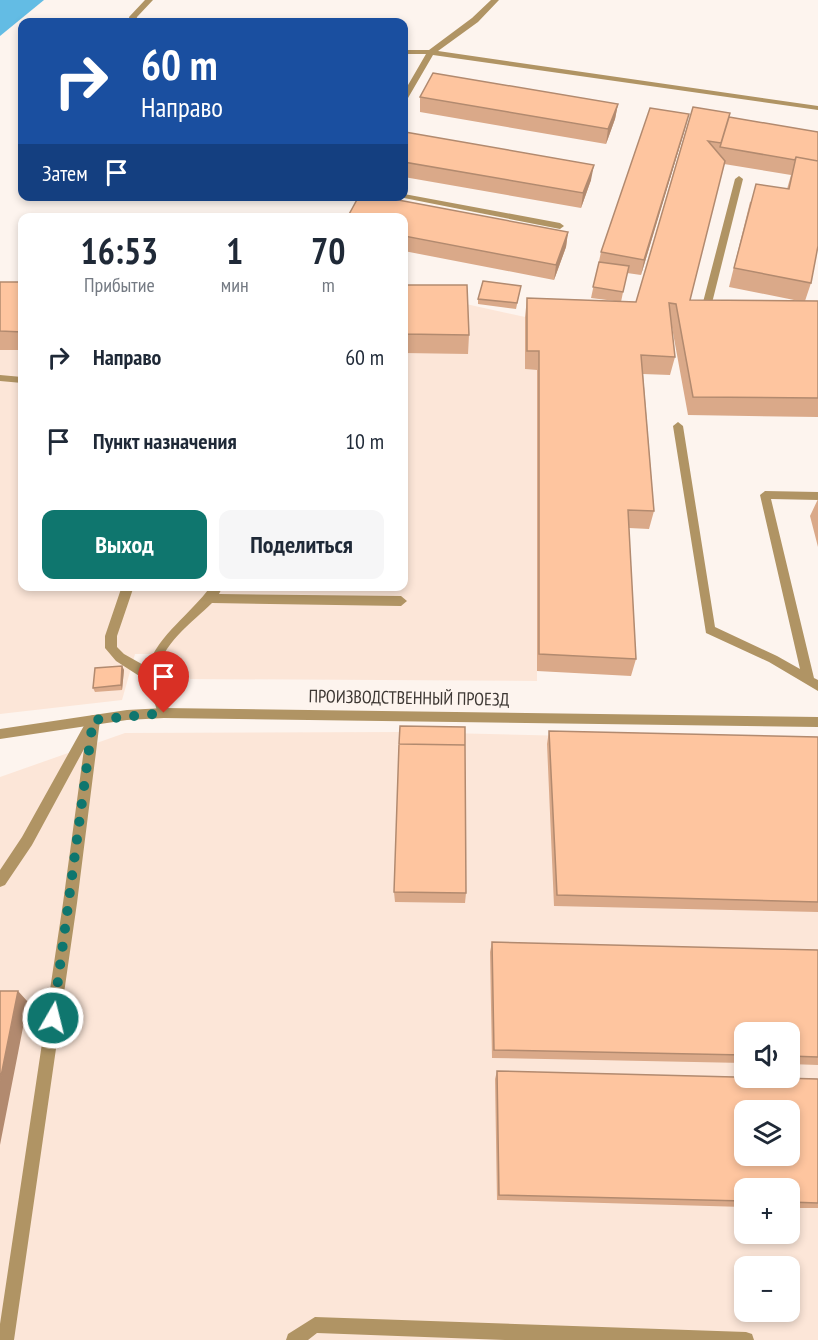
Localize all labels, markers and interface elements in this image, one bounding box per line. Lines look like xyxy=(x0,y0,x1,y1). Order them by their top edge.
text: 60 m xyxy=(141,37,218,92)
icon: right xyxy=(42,42,120,120)
text: Направо xyxy=(141,90,223,124)
icon: arrive xyxy=(100,156,133,189)
text: Затем xyxy=(42,159,88,187)
text: 16:53 xyxy=(80,227,158,274)
text: 1 xyxy=(226,227,243,274)
text: 70 xyxy=(311,227,346,274)
text: Прибытие xyxy=(84,272,155,298)
text: мин xyxy=(221,272,249,298)
text: m xyxy=(322,272,335,298)
icon: right xyxy=(42,341,75,374)
text: Направо xyxy=(93,343,161,371)
text: 60 m xyxy=(345,343,384,371)
icon: arrive xyxy=(42,425,75,458)
text: Пункт назначения xyxy=(93,427,237,455)
text: 10 m xyxy=(345,427,384,455)
button: Выход xyxy=(42,510,207,579)
button: Поделиться xyxy=(219,510,384,579)
pin xyxy=(138,651,189,713)
icon: arrive xyxy=(147,660,180,693)
street label: ПРОИЗВОДСТВЕННЫЙ ПРОЕЗД xyxy=(308,684,510,711)
position arrow xyxy=(21,986,85,1050)
map controls xyxy=(734,1022,800,1322)
button: sound xyxy=(734,1022,800,1088)
button: layers xyxy=(734,1100,800,1166)
button: + xyxy=(734,1178,800,1244)
button: − xyxy=(734,1256,800,1322)

